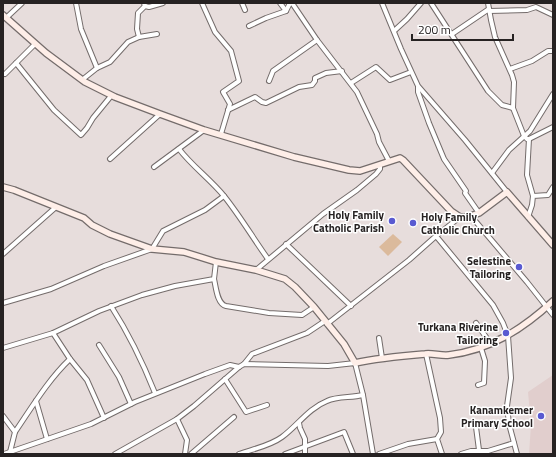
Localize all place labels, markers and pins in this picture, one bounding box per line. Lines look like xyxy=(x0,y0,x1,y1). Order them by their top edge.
place label: Holy Family Catholic Parish xyxy=(313,207,384,236)
place label: Holy Family Catholic Church xyxy=(421,209,495,238)
marker: Holy Family Catholic Parish xyxy=(387,216,397,226)
marker: Holy Family Catholic Church xyxy=(408,218,418,228)
place label: Selestine Tailoring xyxy=(467,253,511,282)
marker: Selestine Tailoring xyxy=(514,262,524,272)
place label: Turkana Riverine Tailoring xyxy=(418,319,498,348)
marker: Turkana Riverine Tailoring xyxy=(501,328,511,338)
place label: Kanamkemer Primary School xyxy=(461,402,533,431)
marker: Kanamkemer Primary School xyxy=(536,411,546,421)

